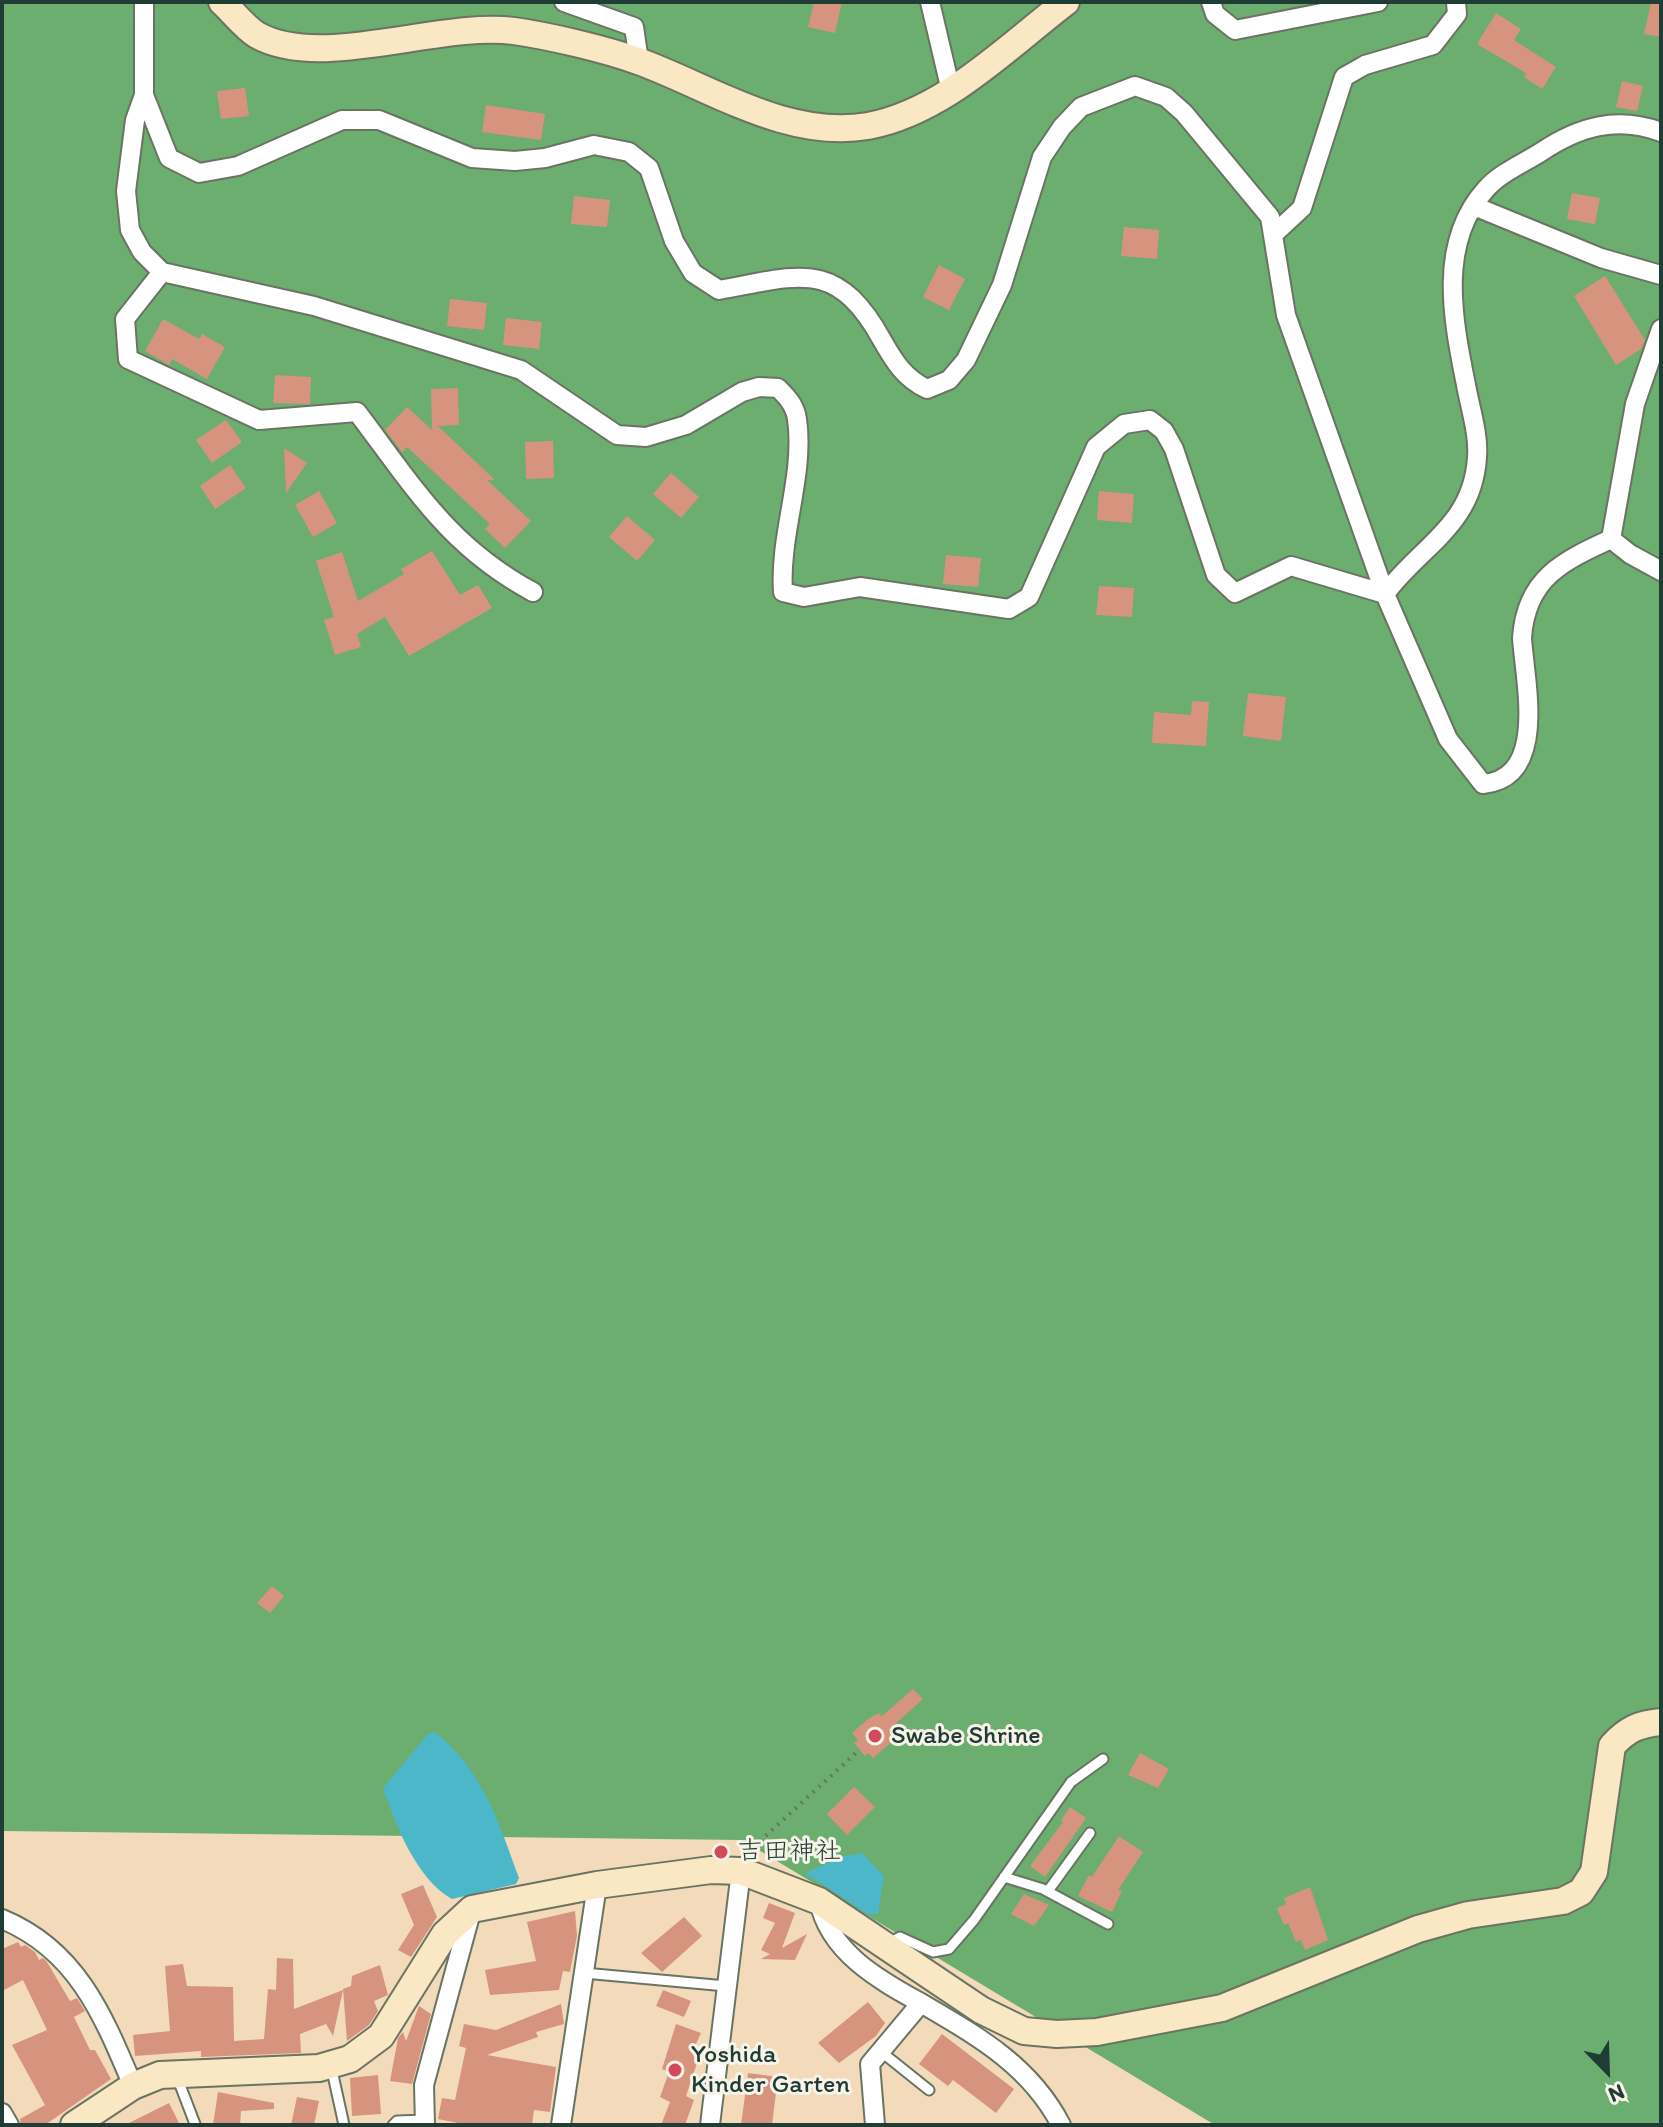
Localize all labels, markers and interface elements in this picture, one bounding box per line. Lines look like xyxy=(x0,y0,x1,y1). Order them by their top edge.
place label: Swabe Shrine xyxy=(891,1720,1041,1752)
marker: Swabe Shrine xyxy=(866,1727,884,1745)
place label: 吉田神社 xyxy=(737,1836,841,1868)
marker: 吉田神社 xyxy=(712,1843,730,1861)
north arrow xyxy=(1567,2031,1647,2111)
place label: Yoshida Kinder Garten xyxy=(691,2039,850,2100)
marker: Yoshida Kinder Garten xyxy=(666,2061,684,2079)
text: N xyxy=(1604,2078,1629,2109)

